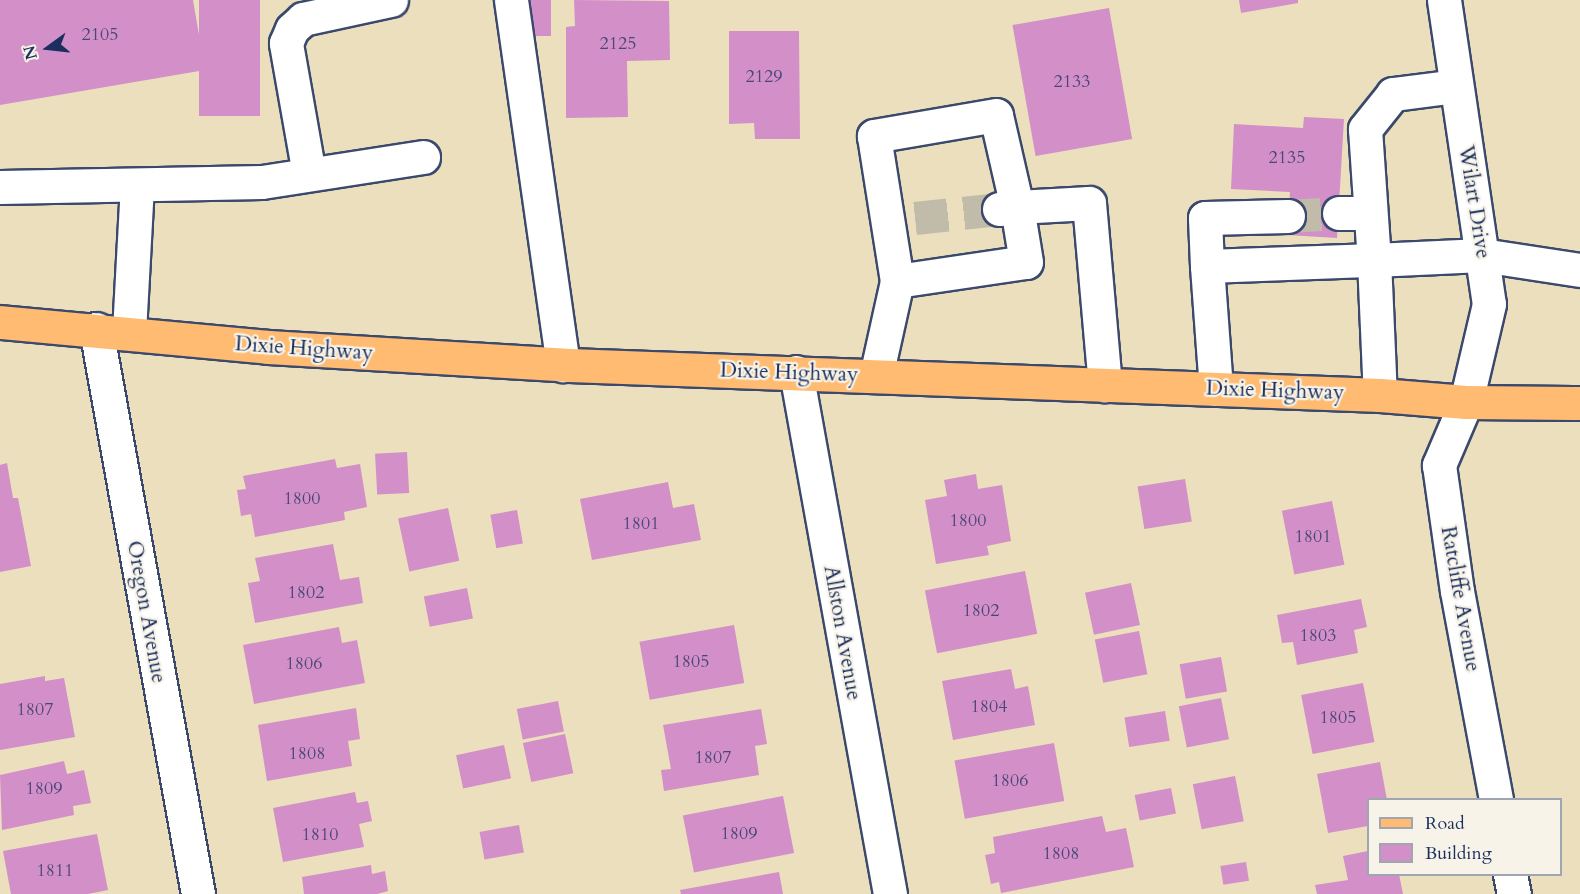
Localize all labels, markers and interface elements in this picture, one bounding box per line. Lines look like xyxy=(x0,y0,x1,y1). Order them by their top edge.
north arrow xyxy=(18,18,78,78)
house number: 2105 xyxy=(82,24,118,46)
house number: 2125 xyxy=(600,33,636,55)
text: N xyxy=(18,43,43,62)
house number: 2129 xyxy=(746,66,782,88)
house number: 2133 xyxy=(1054,71,1090,93)
street label: Wilart Drive xyxy=(1453,144,1495,260)
house number: 2135 xyxy=(1269,147,1305,169)
street label: Dixie Highway xyxy=(234,332,374,366)
street label: Dixie Highway xyxy=(719,358,859,388)
street label: Dixie Highway xyxy=(1205,376,1345,406)
house number: 1800 xyxy=(284,488,320,510)
house number: 1800 xyxy=(950,510,986,532)
house number: 1801 xyxy=(623,513,659,535)
street label: Ratcliffe Avenue xyxy=(1435,524,1485,674)
house number: 1801 xyxy=(1295,526,1331,548)
street label: Oregon Avenue xyxy=(121,539,171,685)
street label: Allston Avenue xyxy=(818,564,866,702)
house number: 1802 xyxy=(288,582,324,604)
house number: 1802 xyxy=(963,600,999,622)
house number: 1803 xyxy=(1300,625,1336,647)
house number: 1805 xyxy=(673,651,709,673)
house number: 1806 xyxy=(286,653,322,675)
house number: 1804 xyxy=(971,696,1007,718)
house number: 1807 xyxy=(17,699,53,721)
house number: 1805 xyxy=(1320,707,1356,729)
house number: 1808 xyxy=(289,743,325,765)
house number: 1807 xyxy=(695,747,731,769)
house number: 1806 xyxy=(992,770,1028,792)
house number: 1809 xyxy=(26,778,62,800)
legend xyxy=(1367,798,1562,876)
text: Road xyxy=(1425,811,1465,836)
house number: 1809 xyxy=(721,823,757,845)
house number: 1810 xyxy=(302,824,338,846)
text: Building xyxy=(1425,841,1492,866)
house number: 1808 xyxy=(1043,843,1079,865)
house number: 1811 xyxy=(37,860,73,882)

